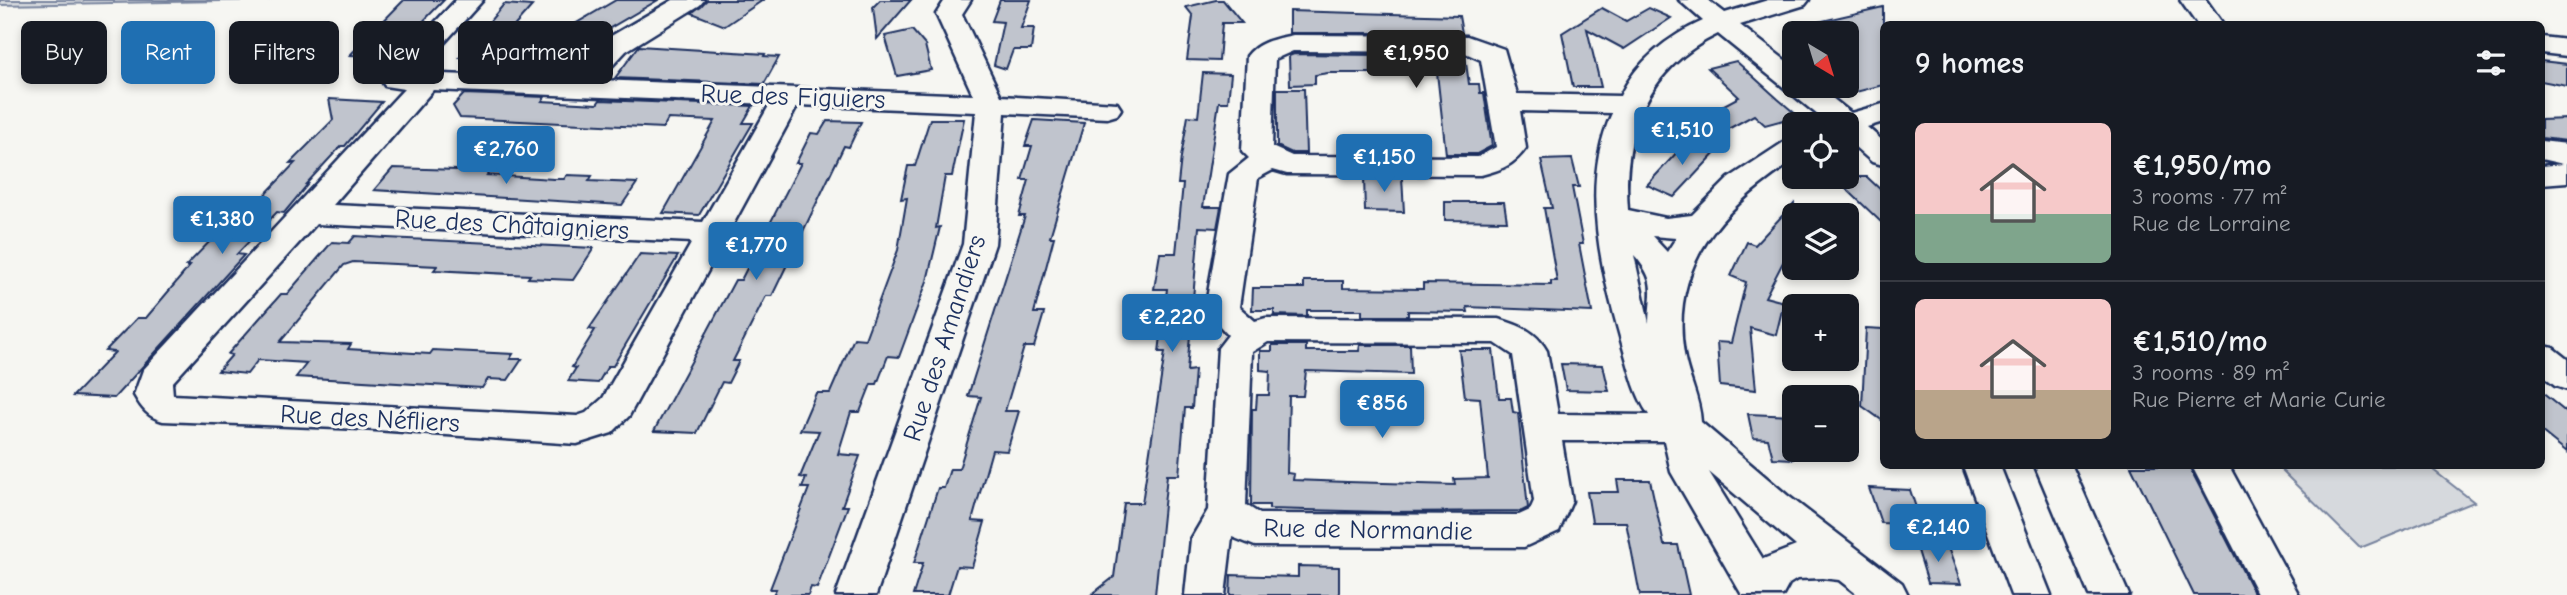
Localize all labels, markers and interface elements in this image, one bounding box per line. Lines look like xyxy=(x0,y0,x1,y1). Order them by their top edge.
chip: Buy xyxy=(21,21,107,84)
chip: Rent xyxy=(121,21,215,84)
chip: Filters xyxy=(229,21,339,84)
chip: New xyxy=(353,21,444,84)
chip: Apartment xyxy=(458,21,613,84)
north arrow xyxy=(1782,21,1858,98)
map controls xyxy=(1782,21,1859,462)
pin: €1,950 xyxy=(1359,31,1473,90)
text: €1,950 xyxy=(1383,39,1449,66)
icon: filters xyxy=(2472,44,2510,82)
text: 9 homes xyxy=(1915,46,2024,81)
street label: Rue des Figuiers xyxy=(700,79,886,115)
pin: €1,510 xyxy=(1625,108,1739,167)
button: locate xyxy=(1782,112,1859,189)
text: €1,510 xyxy=(1650,116,1714,143)
pin: €2,760 xyxy=(449,127,563,186)
pin: €1,150 xyxy=(1327,134,1441,194)
text: €2,760 xyxy=(473,135,539,162)
text: €1,150 xyxy=(1352,143,1416,170)
text: €1,950/mo xyxy=(2132,148,2272,183)
icon: home xyxy=(1971,151,2055,235)
text: 3 rooms · 77 m² xyxy=(2132,183,2287,210)
pin: €1,380 xyxy=(165,196,279,256)
button: layers xyxy=(1782,203,1859,280)
street label: Rue des Châtaigniers xyxy=(394,204,630,246)
text: €1,380 xyxy=(189,205,255,232)
text: Rue de Lorraine xyxy=(2132,210,2291,237)
pin: €1,770 xyxy=(699,222,813,282)
text: €1,770 xyxy=(724,231,788,258)
street label: Rue des Amandiers xyxy=(897,231,992,445)
pin: €2,220 xyxy=(1115,294,1229,354)
button: + xyxy=(1782,294,1859,371)
text: €2,220 xyxy=(1138,303,1206,330)
text: €1,510/mo xyxy=(2132,324,2268,359)
icon: home xyxy=(1971,327,2055,411)
text: 3 rooms · 89 m² xyxy=(2132,359,2289,386)
pin: €856 xyxy=(1341,380,1423,440)
button: − xyxy=(1782,385,1859,462)
text: Rue Pierre et Marie Curie xyxy=(2132,386,2386,413)
text: €856 xyxy=(1356,389,1408,416)
street label: Rue des Néfliers xyxy=(279,399,461,439)
pin: €2,140 xyxy=(1881,504,1995,564)
street label: Rue de Normandie xyxy=(1263,513,1473,547)
text: €2,140 xyxy=(1906,513,1970,540)

